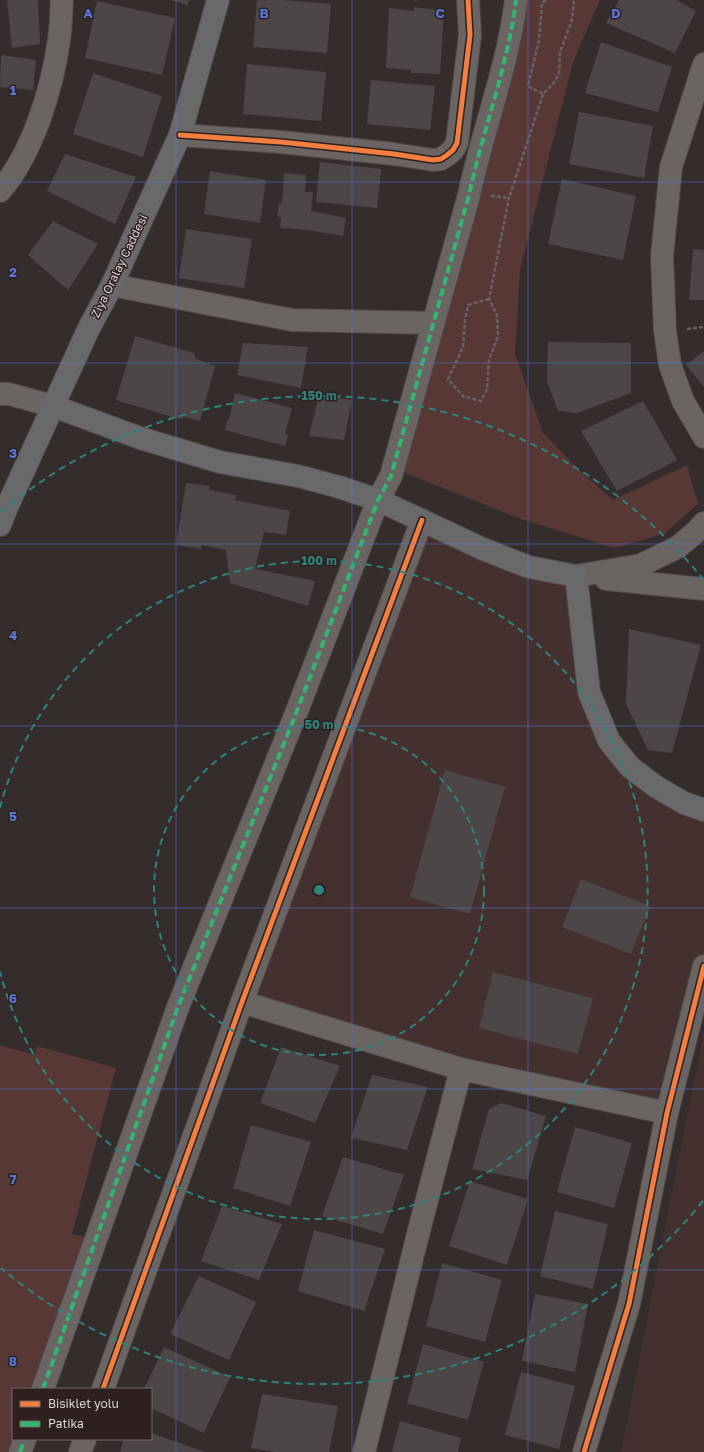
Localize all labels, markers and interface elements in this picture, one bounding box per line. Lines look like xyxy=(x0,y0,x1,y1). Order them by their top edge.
text: A xyxy=(83,5,93,21)
text: B xyxy=(259,5,269,21)
text: C xyxy=(435,5,445,21)
text: D xyxy=(611,5,621,21)
text: 1 xyxy=(10,82,17,98)
street label: Ziya Oralay Caddesi xyxy=(87,212,151,320)
text: 2 xyxy=(9,264,17,280)
text: 150 m xyxy=(302,388,336,403)
text: 3 xyxy=(9,445,17,461)
text: 100 m xyxy=(301,553,337,568)
text: 4 xyxy=(9,627,17,643)
text: 50 m xyxy=(305,717,333,732)
text: 5 xyxy=(9,808,17,824)
centre of rings xyxy=(312,883,326,897)
text: 6 xyxy=(9,990,17,1006)
text: 7 xyxy=(9,1171,17,1187)
text: 8 xyxy=(9,1353,17,1369)
legend xyxy=(12,1388,152,1440)
text: Bisiklet yolu xyxy=(48,1396,119,1411)
text: Patika xyxy=(48,1416,84,1431)

